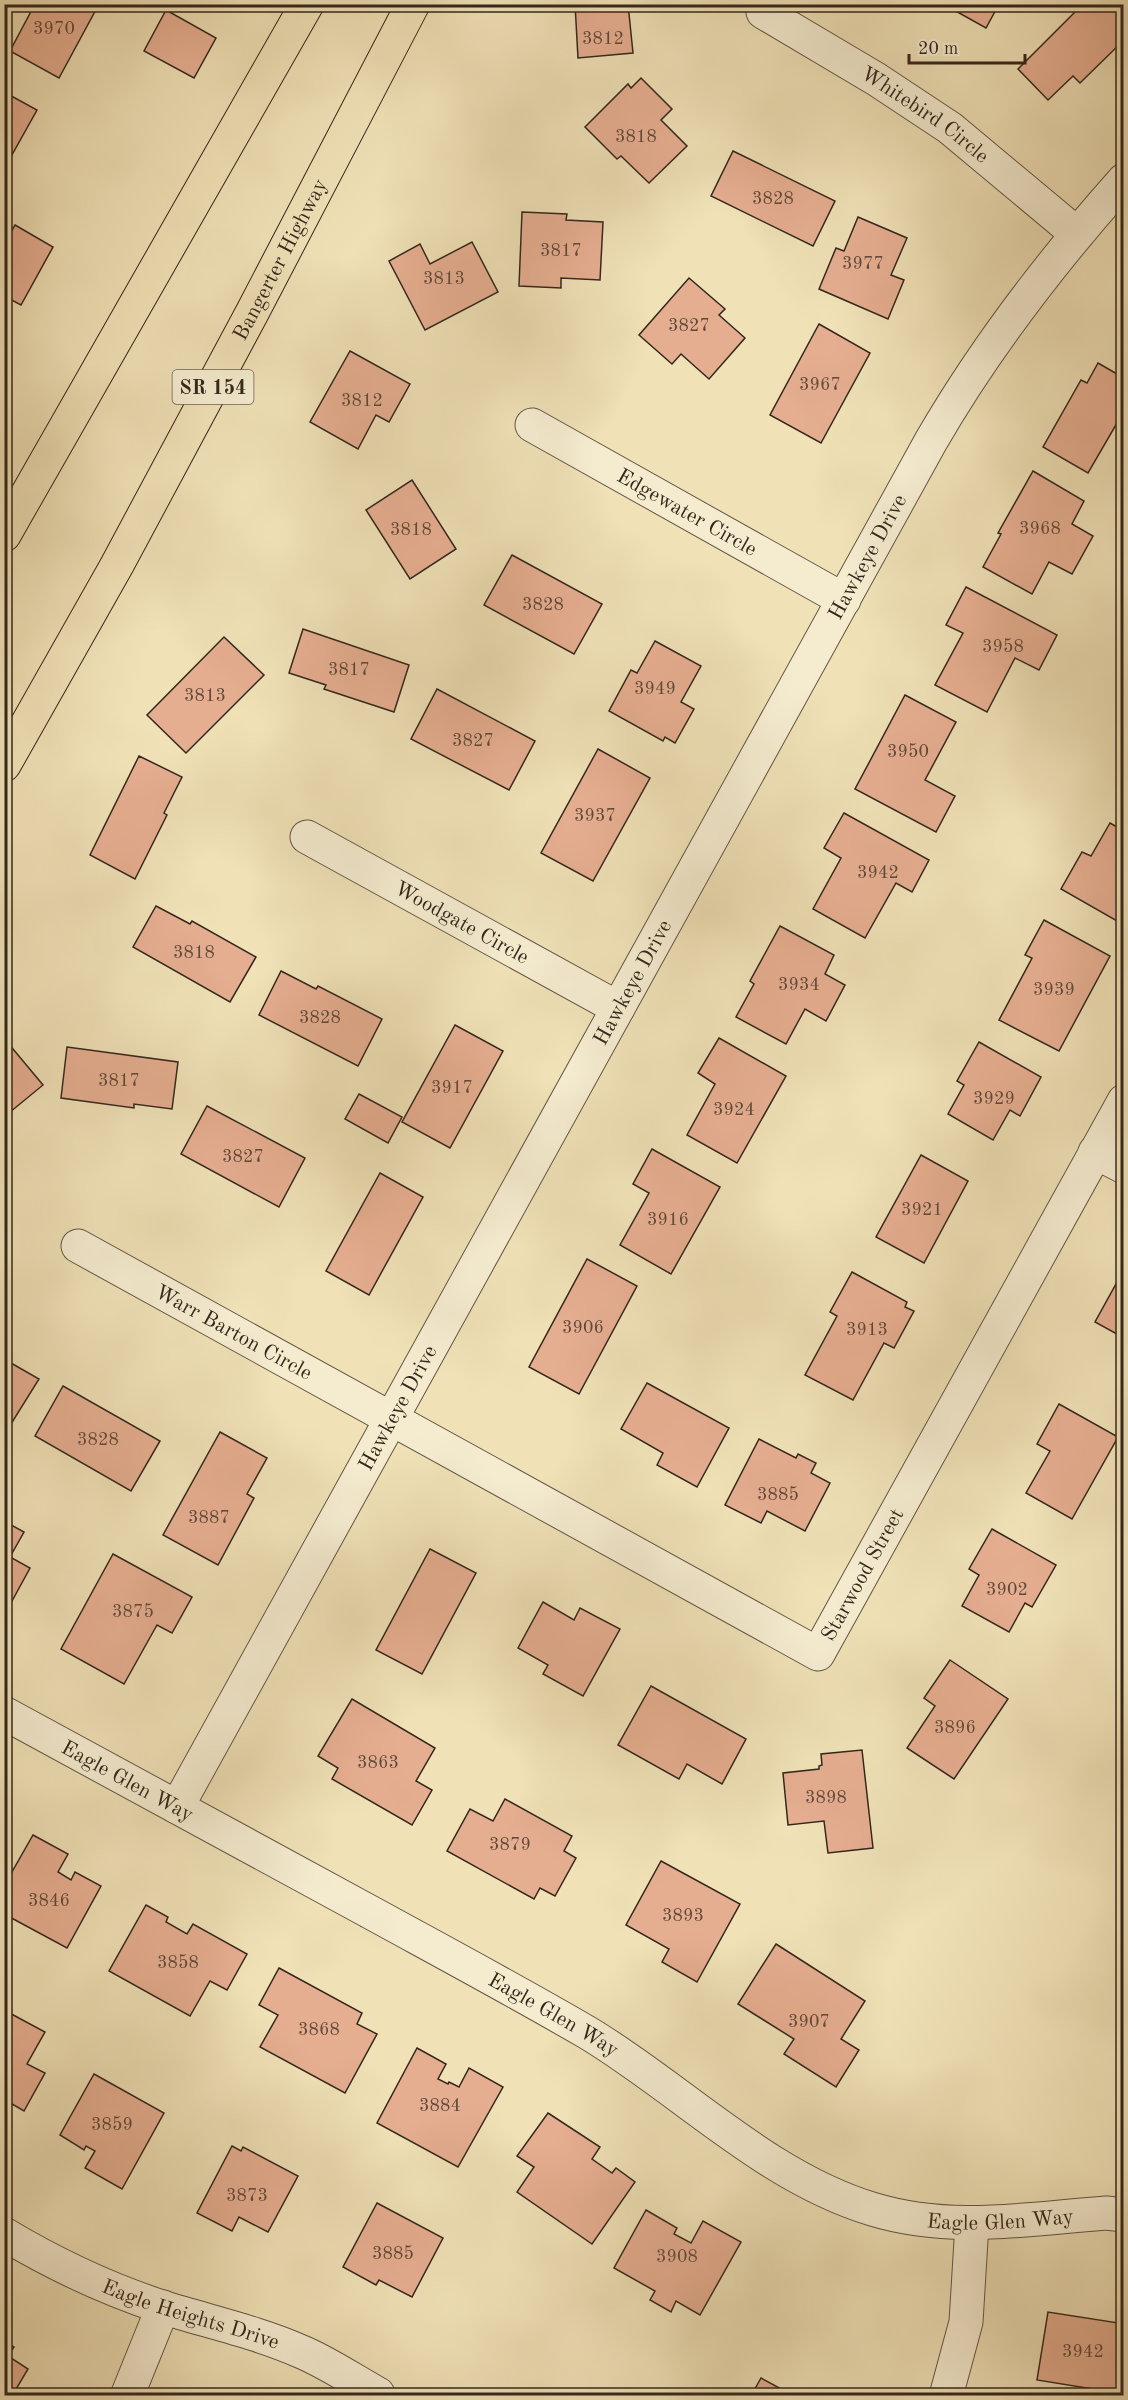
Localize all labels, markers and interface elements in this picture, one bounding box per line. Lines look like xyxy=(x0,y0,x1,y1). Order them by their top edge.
house number: 3970 xyxy=(33,20,75,38)
scale bar xyxy=(909,27,1024,65)
house number: 3812 xyxy=(582,30,624,48)
text: 20 m xyxy=(918,40,958,58)
street label: Whitebird Circle xyxy=(857,64,992,168)
house number: 3818 xyxy=(615,128,657,146)
street label: Bangerter Highway xyxy=(230,176,332,344)
house number: 3828 xyxy=(752,190,794,208)
house number: 3817 xyxy=(540,242,582,260)
house number: 3977 xyxy=(842,255,884,273)
house number: 3813 xyxy=(423,270,465,288)
house number: 3827 xyxy=(668,317,710,335)
road number: SR 154 xyxy=(172,370,254,404)
house number: 3967 xyxy=(799,376,841,394)
house number: 3812 xyxy=(341,392,383,410)
street label: Edgewater Circle xyxy=(613,466,760,561)
street label: Hawkeye Drive xyxy=(825,491,911,624)
house number: 3968 xyxy=(1019,520,1061,538)
house number: 3818 xyxy=(390,521,432,539)
house number: 3828 xyxy=(522,596,564,614)
house number: 3958 xyxy=(982,638,1024,656)
house number: 3817 xyxy=(328,661,370,679)
house number: 3949 xyxy=(634,680,676,698)
house number: 3813 xyxy=(184,687,226,705)
house number: 3827 xyxy=(452,732,494,750)
house number: 3950 xyxy=(887,743,929,761)
house number: 3937 xyxy=(574,807,616,825)
house number: 3942 xyxy=(857,864,899,882)
street label: Woodgate Circle xyxy=(391,878,532,969)
street label: Hawkeye Drive xyxy=(591,917,676,1049)
house number: 3818 xyxy=(173,944,215,962)
house number: 3934 xyxy=(778,976,820,994)
house number: 3939 xyxy=(1033,981,1075,999)
house number: 3828 xyxy=(299,1009,341,1027)
house number: 3817 xyxy=(98,1072,140,1090)
house number: 3917 xyxy=(431,1079,473,1097)
house number: 3929 xyxy=(973,1090,1015,1108)
house number: 3924 xyxy=(713,1101,755,1119)
house number: 3827 xyxy=(222,1148,264,1166)
house number: 3921 xyxy=(901,1201,943,1219)
house number: 3916 xyxy=(647,1211,689,1229)
street label: Warr Barton Circle xyxy=(151,1282,315,1385)
house number: 3906 xyxy=(562,1319,604,1337)
house number: 3913 xyxy=(846,1321,888,1339)
street label: Hawkeye Drive xyxy=(356,1342,442,1475)
house number: 3828 xyxy=(77,1431,119,1449)
house number: 3885 xyxy=(757,1486,799,1504)
street label: Starwood Street xyxy=(818,1505,908,1645)
house number: 3887 xyxy=(188,1509,230,1527)
house number: 3902 xyxy=(986,1581,1028,1599)
house number: 3875 xyxy=(112,1603,154,1621)
house number: 3896 xyxy=(934,1719,976,1737)
street label: Eagle Glen Way xyxy=(57,1738,197,1826)
house number: 3863 xyxy=(357,1754,399,1772)
house number: 3898 xyxy=(805,1789,847,1807)
house number: 3879 xyxy=(489,1836,531,1854)
house number: 3846 xyxy=(28,1892,70,1910)
house number: 3893 xyxy=(662,1907,704,1925)
house number: 3858 xyxy=(157,1954,199,1972)
street label: Eagle Glen Way xyxy=(484,1970,622,2062)
house number: 3907 xyxy=(788,2013,830,2031)
house number: 3868 xyxy=(298,2021,340,2039)
house number: 3884 xyxy=(419,2097,461,2115)
house number: 3859 xyxy=(91,2116,133,2134)
house number: 3873 xyxy=(226,2187,268,2205)
street label: Eagle Glen Way xyxy=(926,2207,1075,2235)
house number: 3885 xyxy=(372,2245,414,2263)
house number: 3908 xyxy=(656,2248,698,2266)
street label: Eagle Heights Drive xyxy=(99,2277,282,2354)
house number: 3942 xyxy=(1062,2343,1104,2361)

